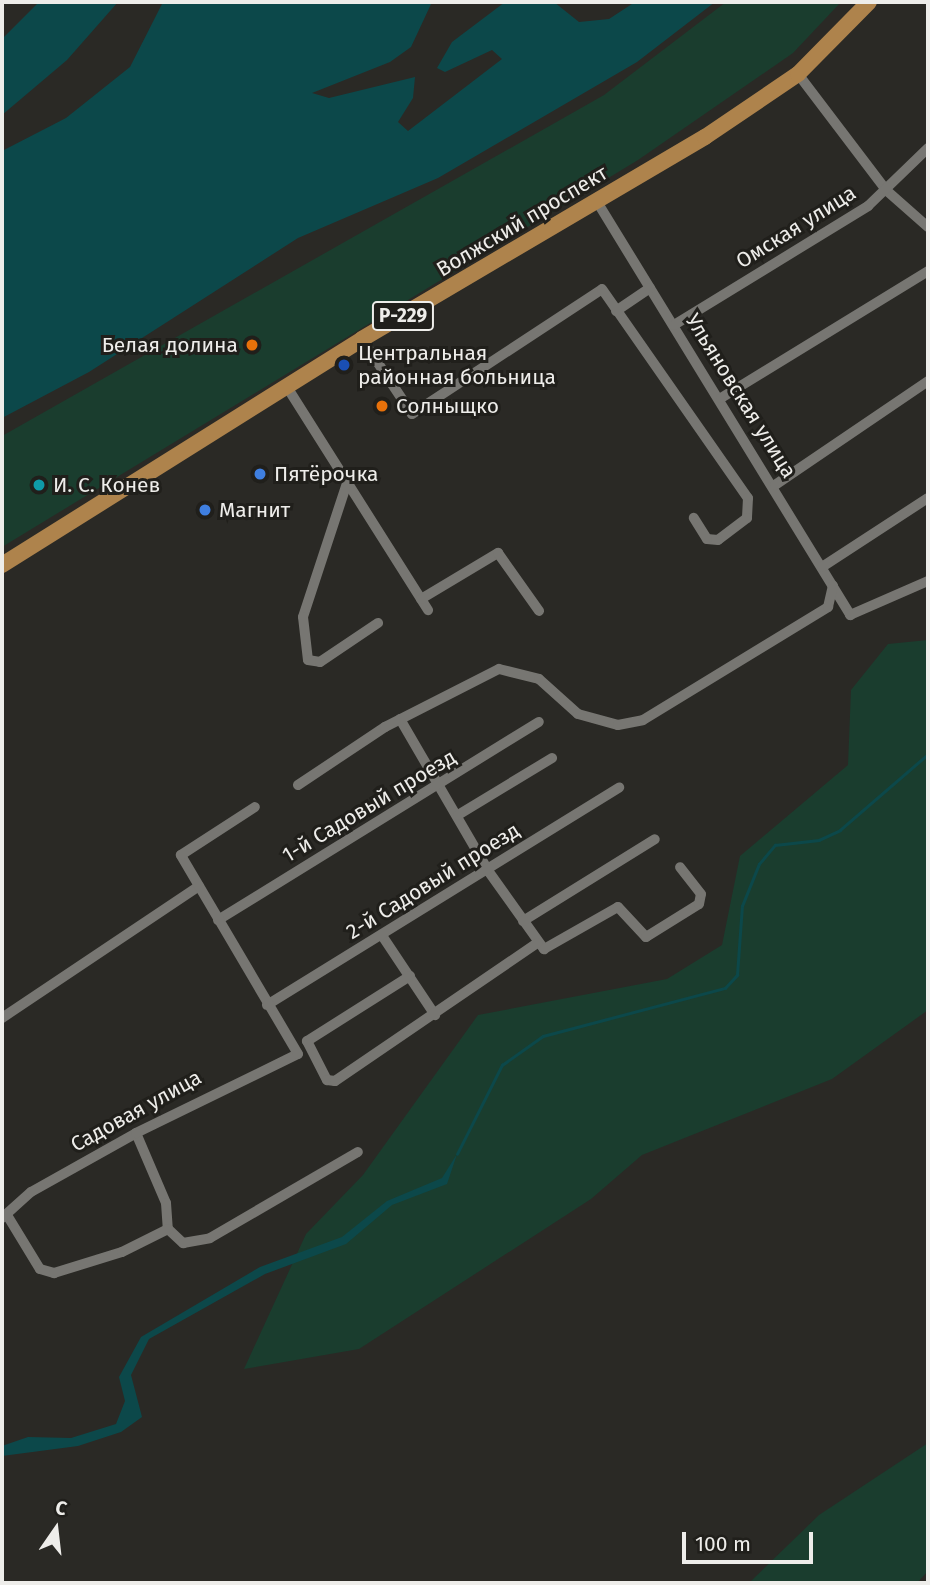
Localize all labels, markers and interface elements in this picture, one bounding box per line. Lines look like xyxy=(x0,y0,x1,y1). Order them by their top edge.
street label: Волжский проспект xyxy=(432,160,612,282)
street label: Омская улица xyxy=(732,180,860,274)
road number: Р-229 xyxy=(372,300,434,332)
street label: Ульяновская улица xyxy=(680,309,802,483)
place label: Белая долина xyxy=(102,332,238,358)
marker: Белая долина xyxy=(244,337,260,353)
place label: Центральная районная больница xyxy=(358,340,556,390)
marker: Центральная районная больница xyxy=(336,357,352,373)
place label: Солныщко xyxy=(396,393,499,419)
marker: Солныщко xyxy=(374,398,390,414)
place label: Пятёрочка xyxy=(274,461,378,487)
marker: Пятёрочка xyxy=(252,466,268,482)
place label: И. С. Конев xyxy=(53,472,160,498)
marker: И. С. Конев xyxy=(31,477,47,493)
place label: Магнит xyxy=(219,497,290,523)
marker: Магнит xyxy=(197,502,213,518)
street label: 1-й Садовый проезд xyxy=(278,744,460,868)
street label: 2-й Садовый проезд xyxy=(342,817,524,945)
street label: Садовая улица xyxy=(66,1065,206,1157)
north arrow xyxy=(21,1494,91,1564)
text: С xyxy=(53,1496,69,1521)
scale bar xyxy=(685,1518,816,1562)
text: 100 m xyxy=(695,1531,751,1557)

